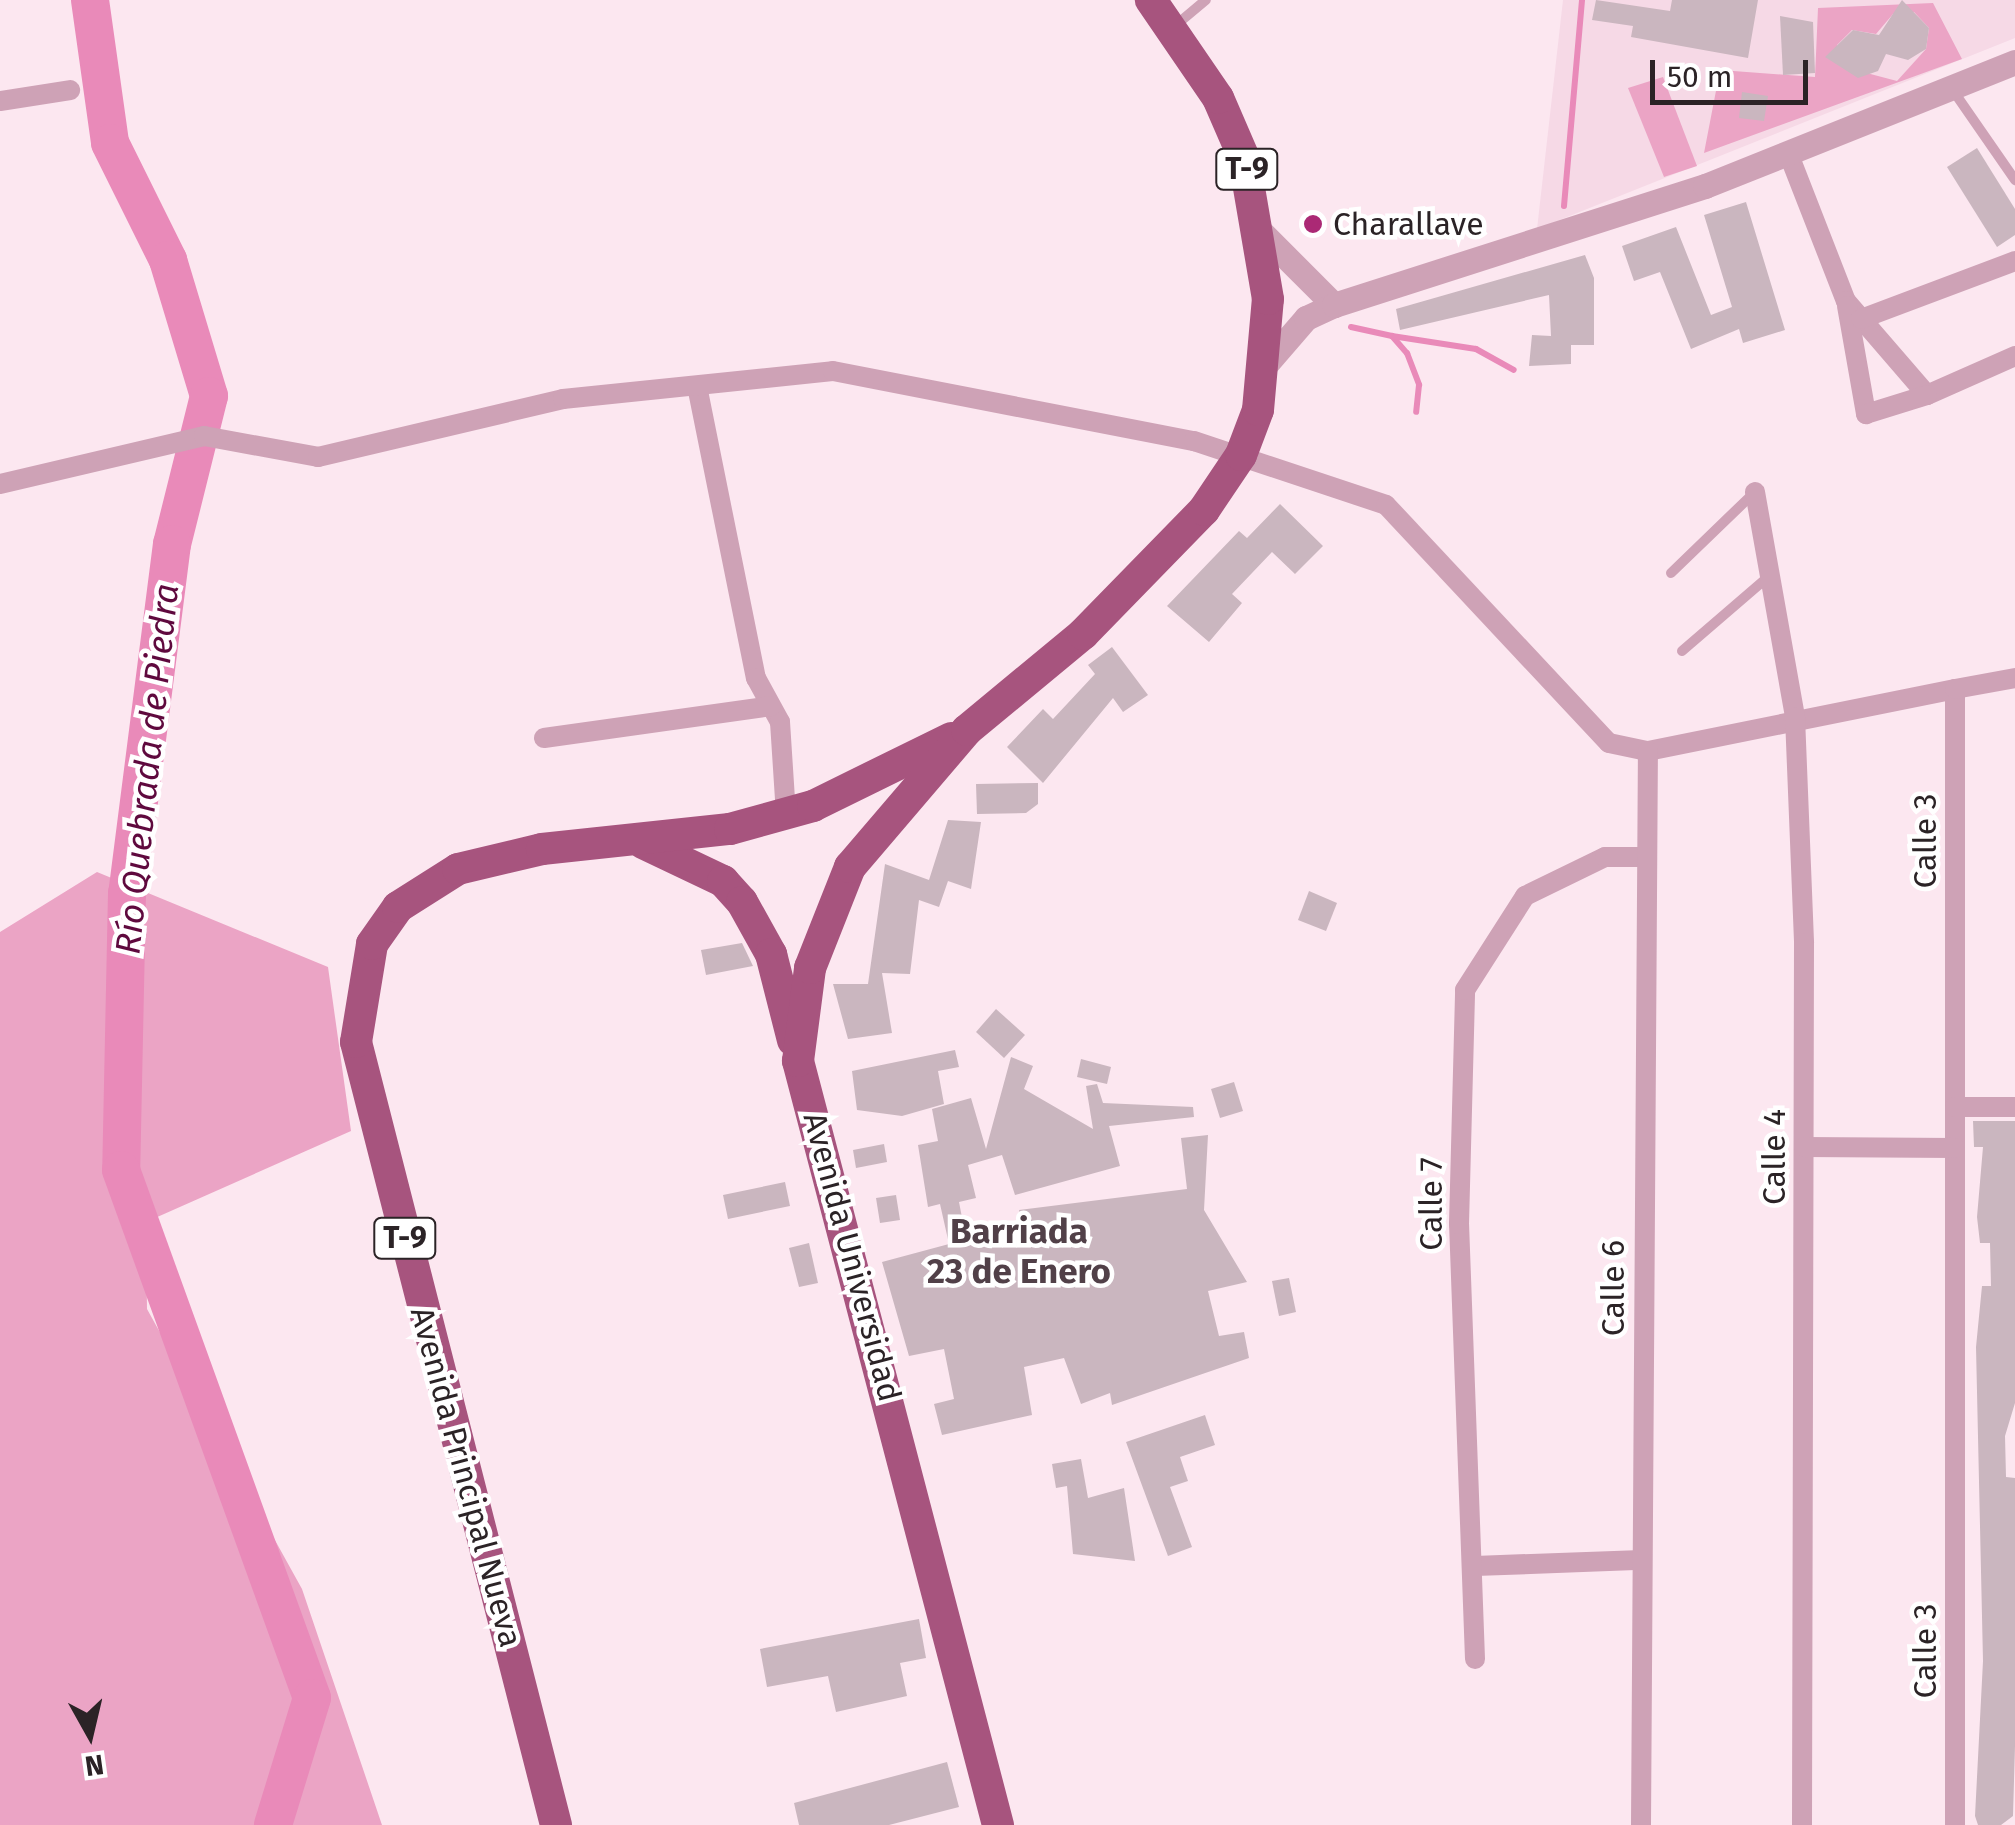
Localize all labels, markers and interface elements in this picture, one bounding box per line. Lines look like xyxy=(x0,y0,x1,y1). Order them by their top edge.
scale bar xyxy=(1655,40,1812,102)
text: 50 m xyxy=(1667,59,1732,95)
road number: T-9 xyxy=(1214,144,1280,194)
place label: Charallave xyxy=(1333,205,1484,243)
marker: Charallave xyxy=(1302,213,1324,235)
water label: Río Quebrada de Piedra xyxy=(107,582,187,956)
street label: Calle 3 xyxy=(1906,793,1944,889)
street label: Avenida Universidad xyxy=(795,1108,909,1406)
street label: Calle 4 xyxy=(1755,1109,1793,1205)
street label: Calle 7 xyxy=(1412,1157,1450,1251)
district label: Barriada 23 de Enero xyxy=(927,1210,1111,1292)
road number: T-9 xyxy=(372,1213,438,1263)
street label: Calle 6 xyxy=(1594,1240,1632,1336)
street label: Avenida Principal Nueva xyxy=(402,1303,530,1651)
street label: Calle 3 xyxy=(1906,1603,1944,1699)
north arrow xyxy=(40,1685,140,1785)
text: N xyxy=(83,1748,106,1783)

